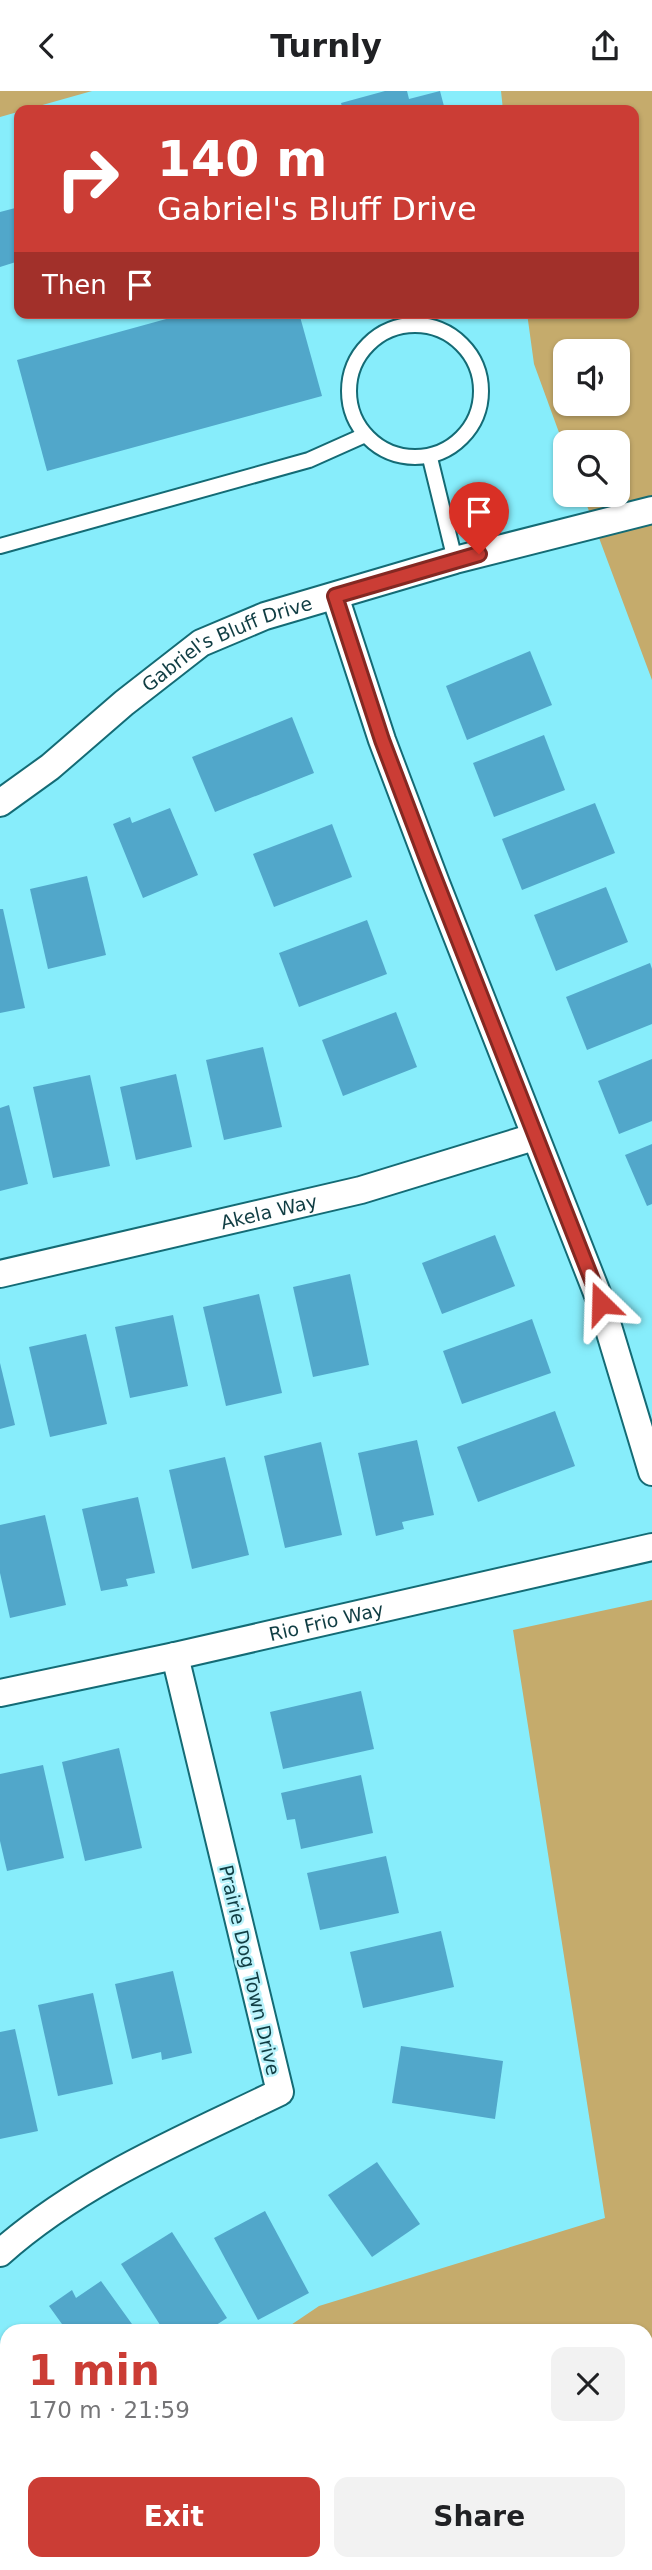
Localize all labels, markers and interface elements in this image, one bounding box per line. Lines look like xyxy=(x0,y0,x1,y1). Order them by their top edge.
icon: back xyxy=(28,27,66,65)
text: Turnly xyxy=(270,27,382,65)
icon: share xyxy=(586,27,624,65)
text: 140 m xyxy=(157,131,327,188)
icon: right xyxy=(42,133,133,224)
text: Gabriel's Bluff Drive xyxy=(157,190,477,228)
icon: arrive xyxy=(121,266,159,304)
text: Then xyxy=(42,270,107,300)
map controls xyxy=(553,339,630,507)
button: sound xyxy=(553,339,630,416)
button: search xyxy=(553,430,630,507)
pin xyxy=(449,482,509,554)
icon: arrive xyxy=(460,493,498,531)
street label: Gabriel's Bluff Drive xyxy=(137,592,315,696)
street label: Akela Way xyxy=(218,1190,319,1233)
position arrow xyxy=(564,1266,638,1340)
street label: Rio Frio Way xyxy=(267,1598,386,1645)
street label: Prairie Dog Town Drive xyxy=(215,1863,285,2077)
text: 1 min xyxy=(28,2346,160,2395)
button: close xyxy=(551,2347,625,2421)
text: 170 m · 21:59 xyxy=(28,2397,190,2423)
button: Exit xyxy=(28,2477,320,2557)
button: Share xyxy=(334,2477,625,2557)

